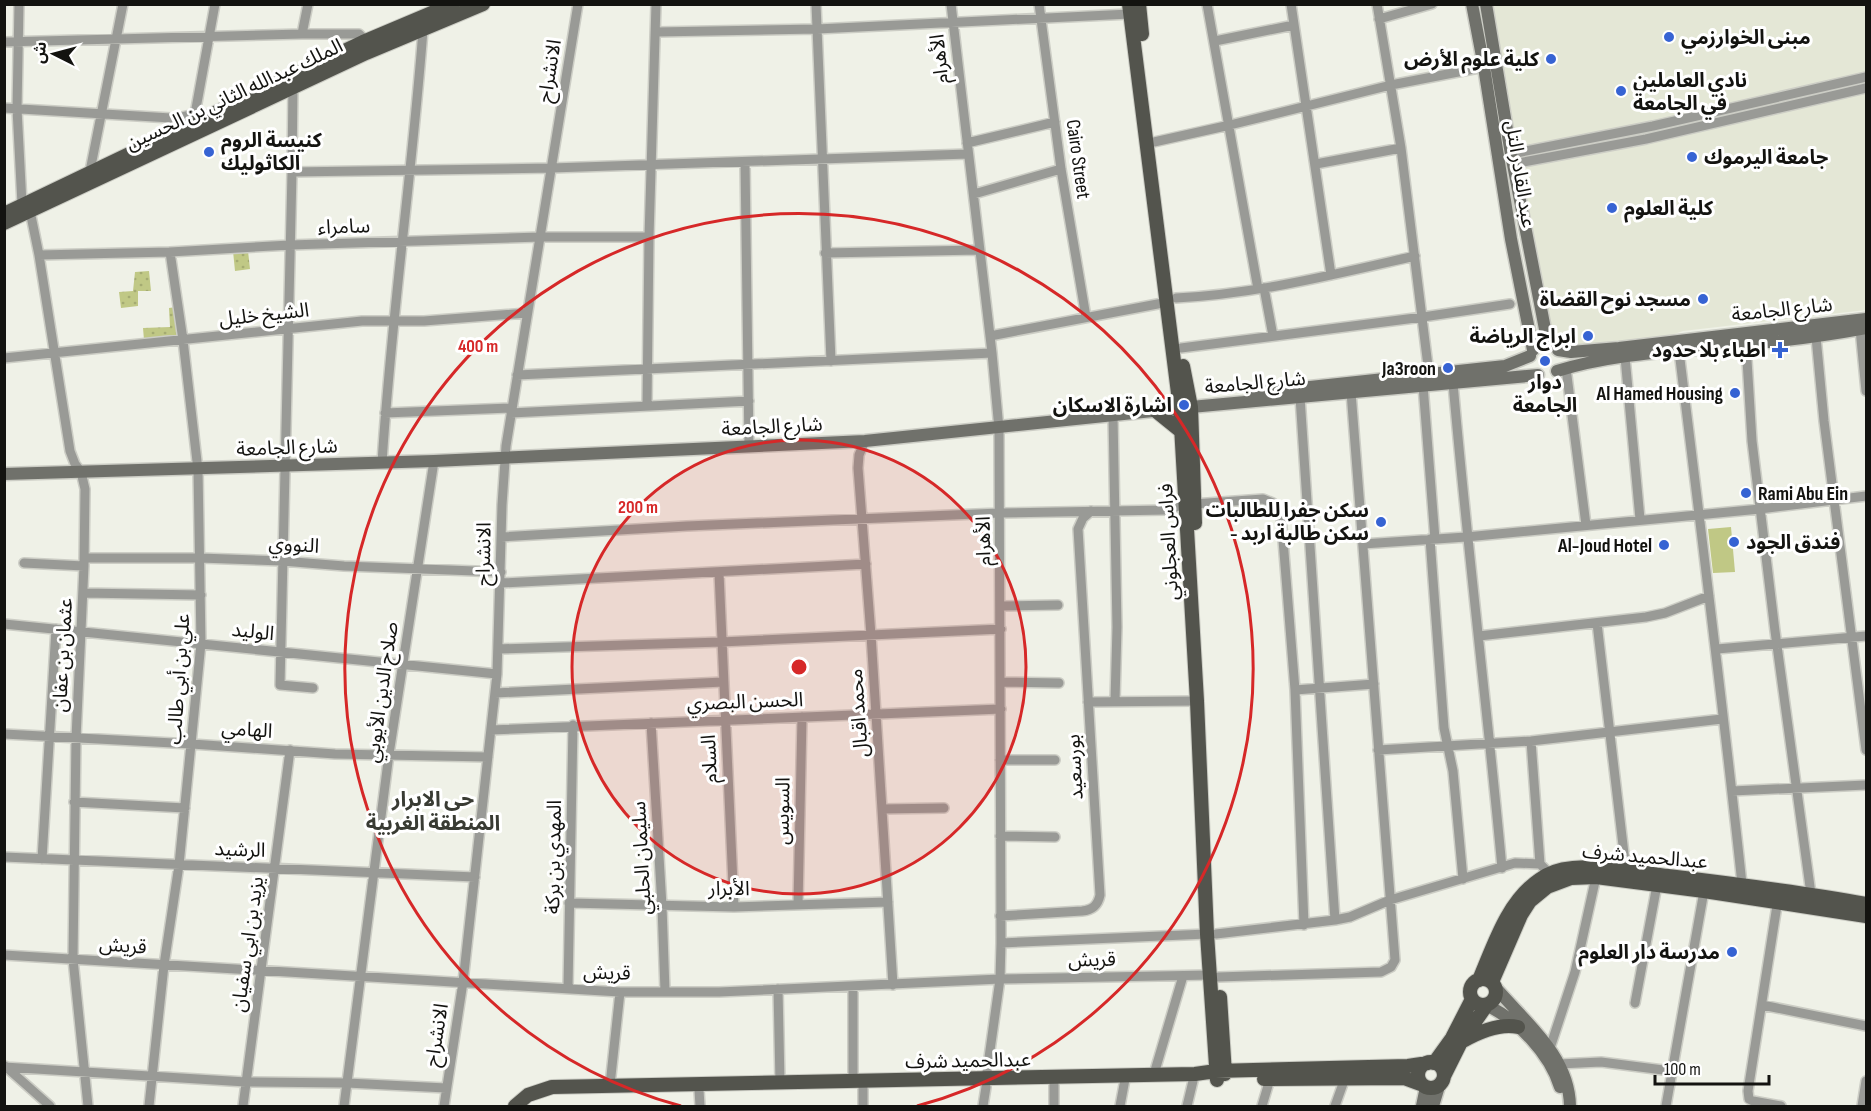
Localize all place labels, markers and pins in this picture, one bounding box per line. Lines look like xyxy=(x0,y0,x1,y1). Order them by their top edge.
place label: مبنى الخوارزمي xyxy=(1681,26,1811,54)
marker: مبنى الخوارزمي xyxy=(1662,30,1676,44)
place label: كلية علوم الأرض xyxy=(1404,48,1540,74)
marker: كلية علوم الأرض xyxy=(1544,52,1558,66)
place label: نادي العاملين في الجامعة xyxy=(1633,69,1747,120)
marker: نادي العاملين في الجامعة xyxy=(1614,84,1628,98)
place label: كنيسة الروم الكاثوليك xyxy=(221,129,323,176)
marker: كنيسة الروم الكاثوليك xyxy=(202,145,216,159)
place label: جامعة اليرموك xyxy=(1704,146,1829,170)
marker: جامعة اليرموك xyxy=(1685,150,1699,164)
place label: كلية العلوم xyxy=(1624,197,1714,223)
marker: كلية العلوم xyxy=(1605,201,1619,215)
place label: مسجد نوح القضاة xyxy=(1540,288,1691,314)
marker: مسجد نوح القضاة xyxy=(1696,292,1710,306)
place label: ابراج الرياضة xyxy=(1469,325,1576,351)
marker: ابراج الرياضة xyxy=(1581,329,1595,343)
place label: اطباء بلا حدود xyxy=(1652,339,1766,363)
marker: اطباء بلا حدود xyxy=(1771,341,1789,359)
marker: دوار الجامعة xyxy=(1538,354,1552,368)
place label: Ja3roon xyxy=(1381,357,1436,381)
marker: Ja3roon xyxy=(1441,361,1455,375)
place label: دوار الجامعة xyxy=(1513,371,1577,418)
place label: Al Hamed Housing xyxy=(1595,382,1724,406)
marker: Al Hamed Housing xyxy=(1728,386,1742,400)
place label: اشارة الاسكان xyxy=(1053,394,1172,418)
marker: اشارة الاسكان xyxy=(1177,398,1191,412)
place label: Rami Abu Ein xyxy=(1758,482,1848,506)
marker: Rami Abu Ein xyxy=(1739,486,1753,500)
place label: سكن جفرا للطالبات - سكن طالبة اربد xyxy=(1206,499,1369,546)
marker: سكن جفرا للطالبات - سكن طالبة اربد xyxy=(1374,515,1388,529)
place label: فندق الجود xyxy=(1746,531,1840,555)
place label: Al-Joud Hotel xyxy=(1557,534,1652,558)
marker: فندق الجود xyxy=(1727,535,1741,549)
marker: Al-Joud Hotel xyxy=(1657,538,1671,552)
centre of rings xyxy=(789,657,809,677)
place label: مدرسة دار العلوم xyxy=(1578,941,1720,967)
marker: مدرسة دار العلوم xyxy=(1725,945,1739,959)

